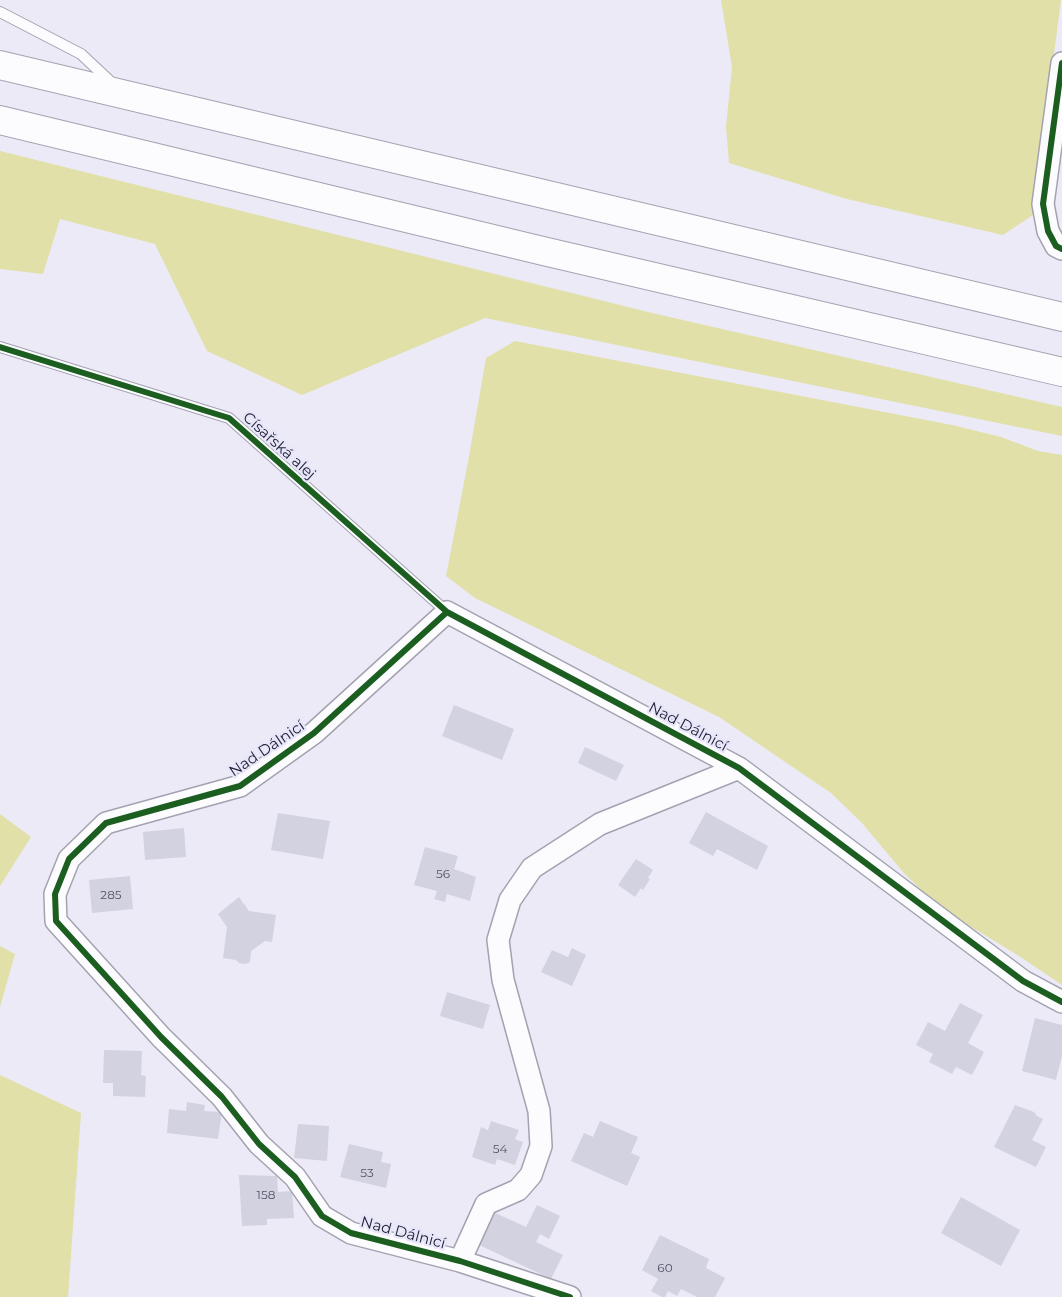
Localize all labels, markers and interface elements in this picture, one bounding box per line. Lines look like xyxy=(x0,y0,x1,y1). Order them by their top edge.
street label: Císařská alej xyxy=(239,409,319,483)
street label: Nad Dálnicí xyxy=(645,699,731,755)
street label: Nad Dálnicí xyxy=(226,717,308,781)
house number: 56 xyxy=(436,867,450,881)
house number: 285 xyxy=(100,888,122,902)
house number: 54 xyxy=(493,1142,507,1156)
house number: 53 xyxy=(360,1166,374,1180)
house number: 158 xyxy=(257,1188,275,1202)
street label: Nad Dálnicí xyxy=(359,1213,447,1253)
house number: 60 xyxy=(657,1261,673,1275)

